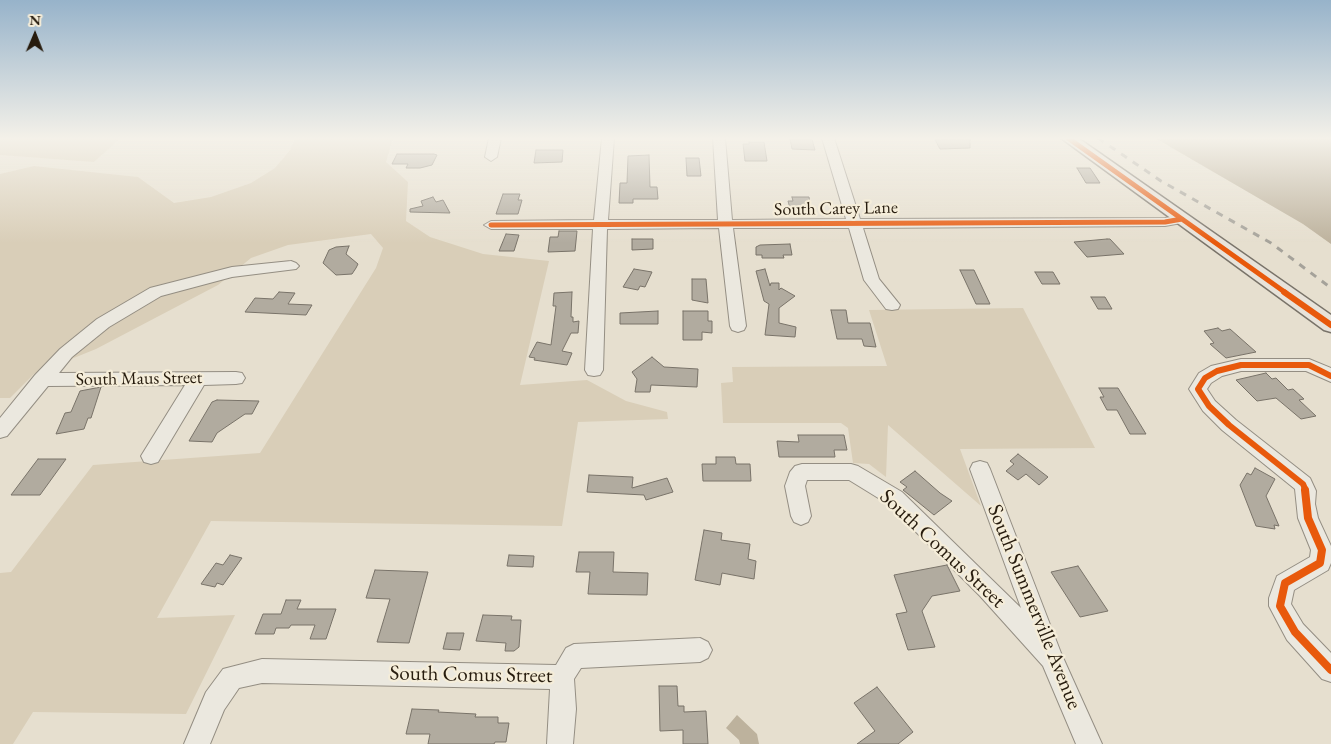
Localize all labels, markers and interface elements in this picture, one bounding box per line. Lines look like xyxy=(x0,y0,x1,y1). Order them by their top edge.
north arrow xyxy=(10,10,60,60)
text: N xyxy=(29,11,41,29)
street label: South Carey Lane xyxy=(774,197,898,221)
street label: South Maus Street xyxy=(75,367,203,391)
street label: South Comus Street xyxy=(874,484,1010,614)
street label: South Summerville Avenue xyxy=(981,501,1087,713)
street label: South Comus Street xyxy=(389,661,553,689)

